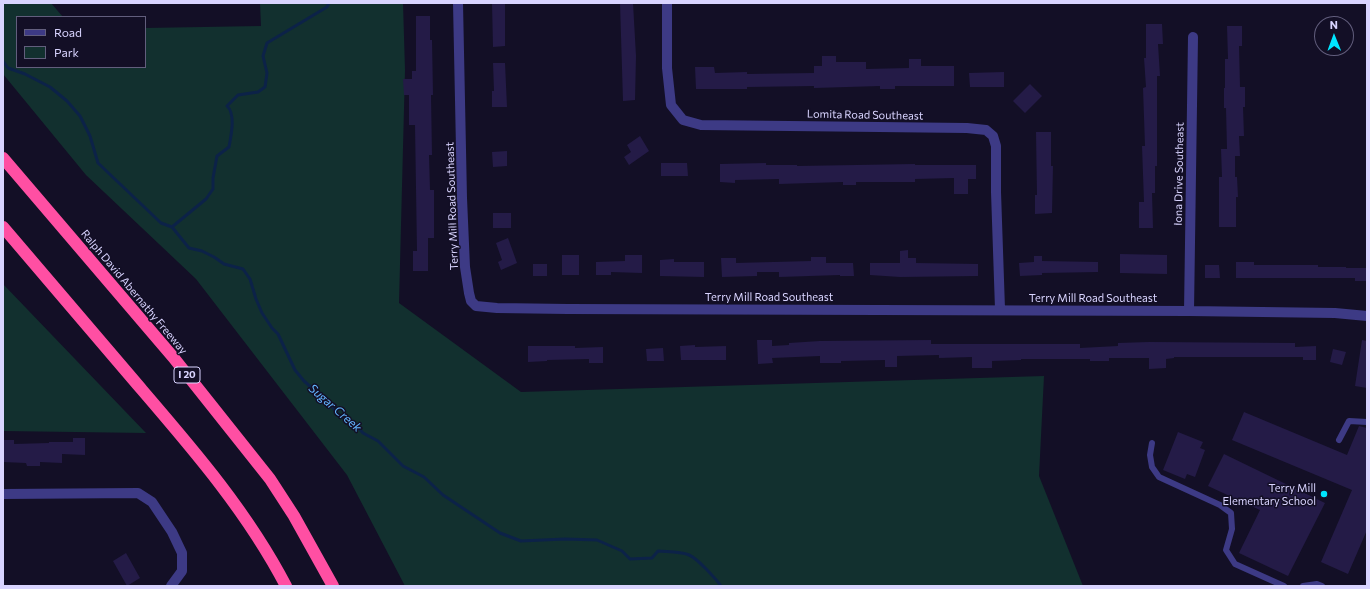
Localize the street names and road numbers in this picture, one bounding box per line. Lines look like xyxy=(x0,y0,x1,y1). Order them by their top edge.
street label: Lomita Road Southeast xyxy=(807,107,923,123)
street label: Iona Drive Southeast xyxy=(1171,122,1187,226)
street label: Terry Mill Road Southeast xyxy=(443,142,461,270)
street label: Ralph David Abernathy Freeway xyxy=(78,227,190,357)
street label: Terry Mill Road Southeast xyxy=(705,290,833,304)
street label: Terry Mill Road Southeast xyxy=(1029,291,1157,305)
road number: I 20 xyxy=(174,367,200,383)

